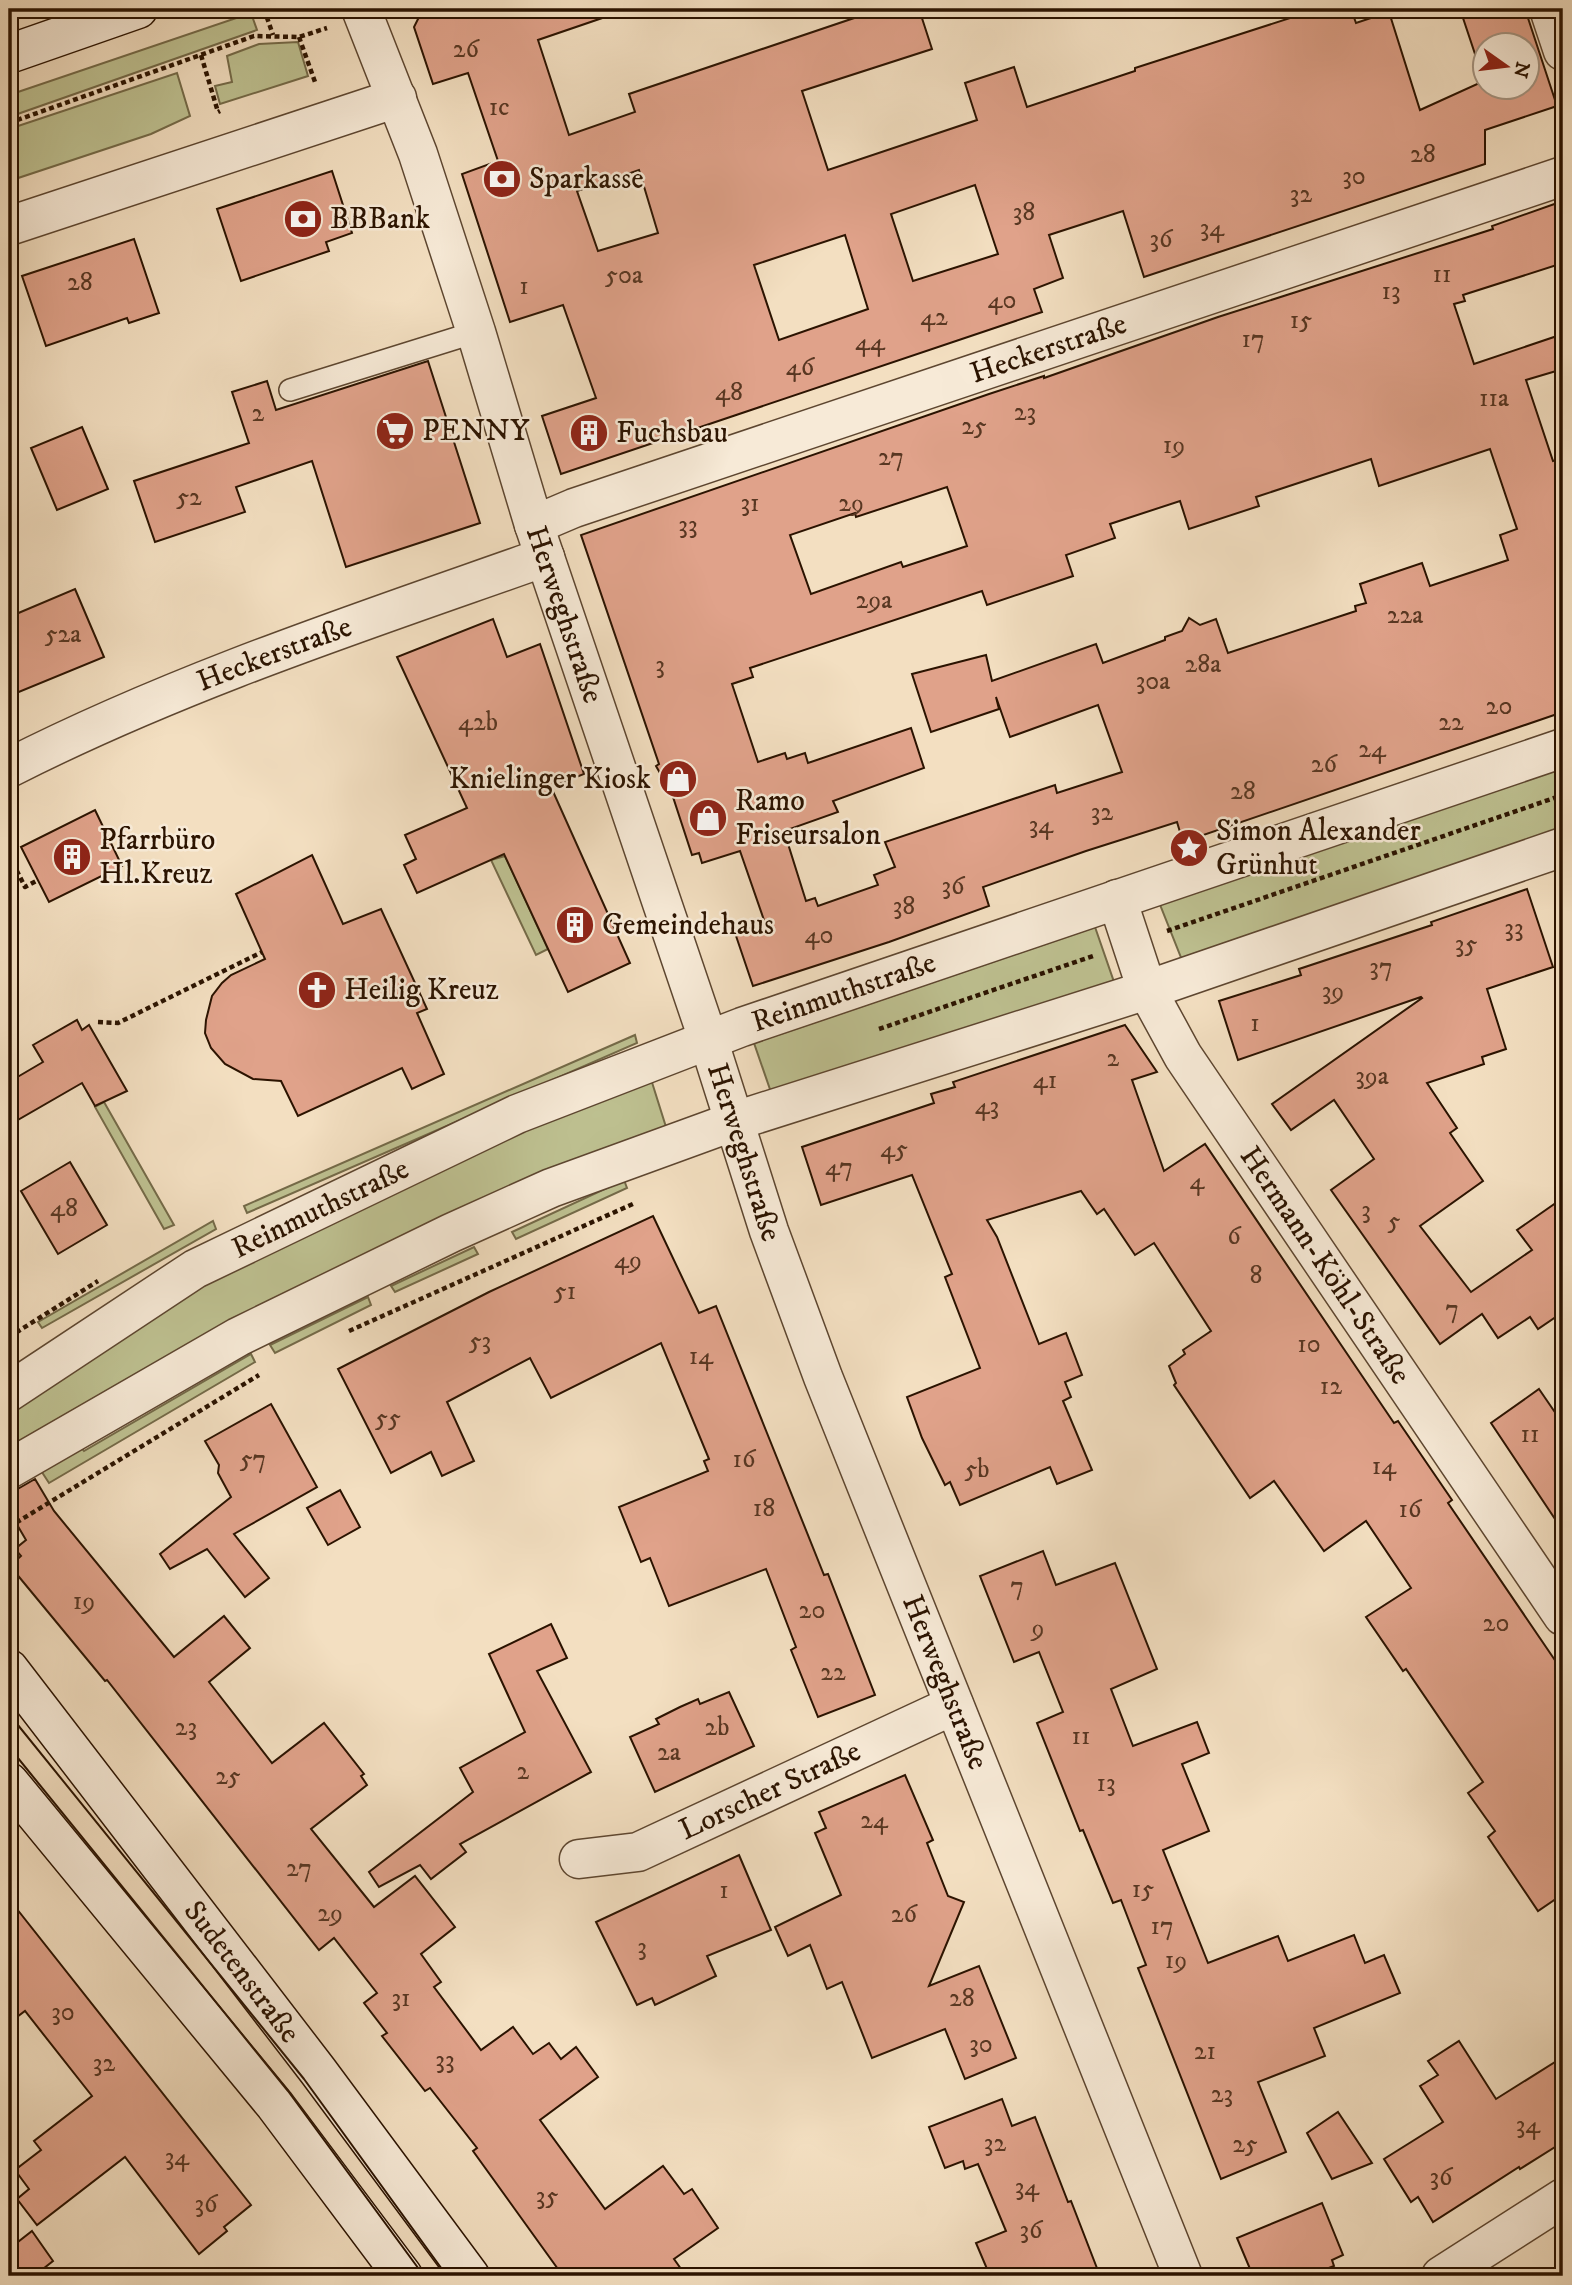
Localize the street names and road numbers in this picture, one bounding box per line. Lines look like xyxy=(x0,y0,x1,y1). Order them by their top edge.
street label: Heckerstraße xyxy=(966,305,1131,392)
street label: Herweghstraße xyxy=(517,521,611,708)
street label: Heckerstraße xyxy=(192,608,357,700)
street label: Reinmuthstraße xyxy=(747,944,941,1041)
street label: Herweghstraße xyxy=(698,1059,790,1247)
street label: Hermann-Köhl-Straße xyxy=(1231,1139,1419,1391)
street label: Reinmuthstraße xyxy=(226,1150,415,1267)
street label: Herweghstraße xyxy=(894,1590,997,1775)
street label: Lorscher Straße xyxy=(673,1733,867,1849)
street label: Sudetenstraße xyxy=(175,1893,308,2050)

